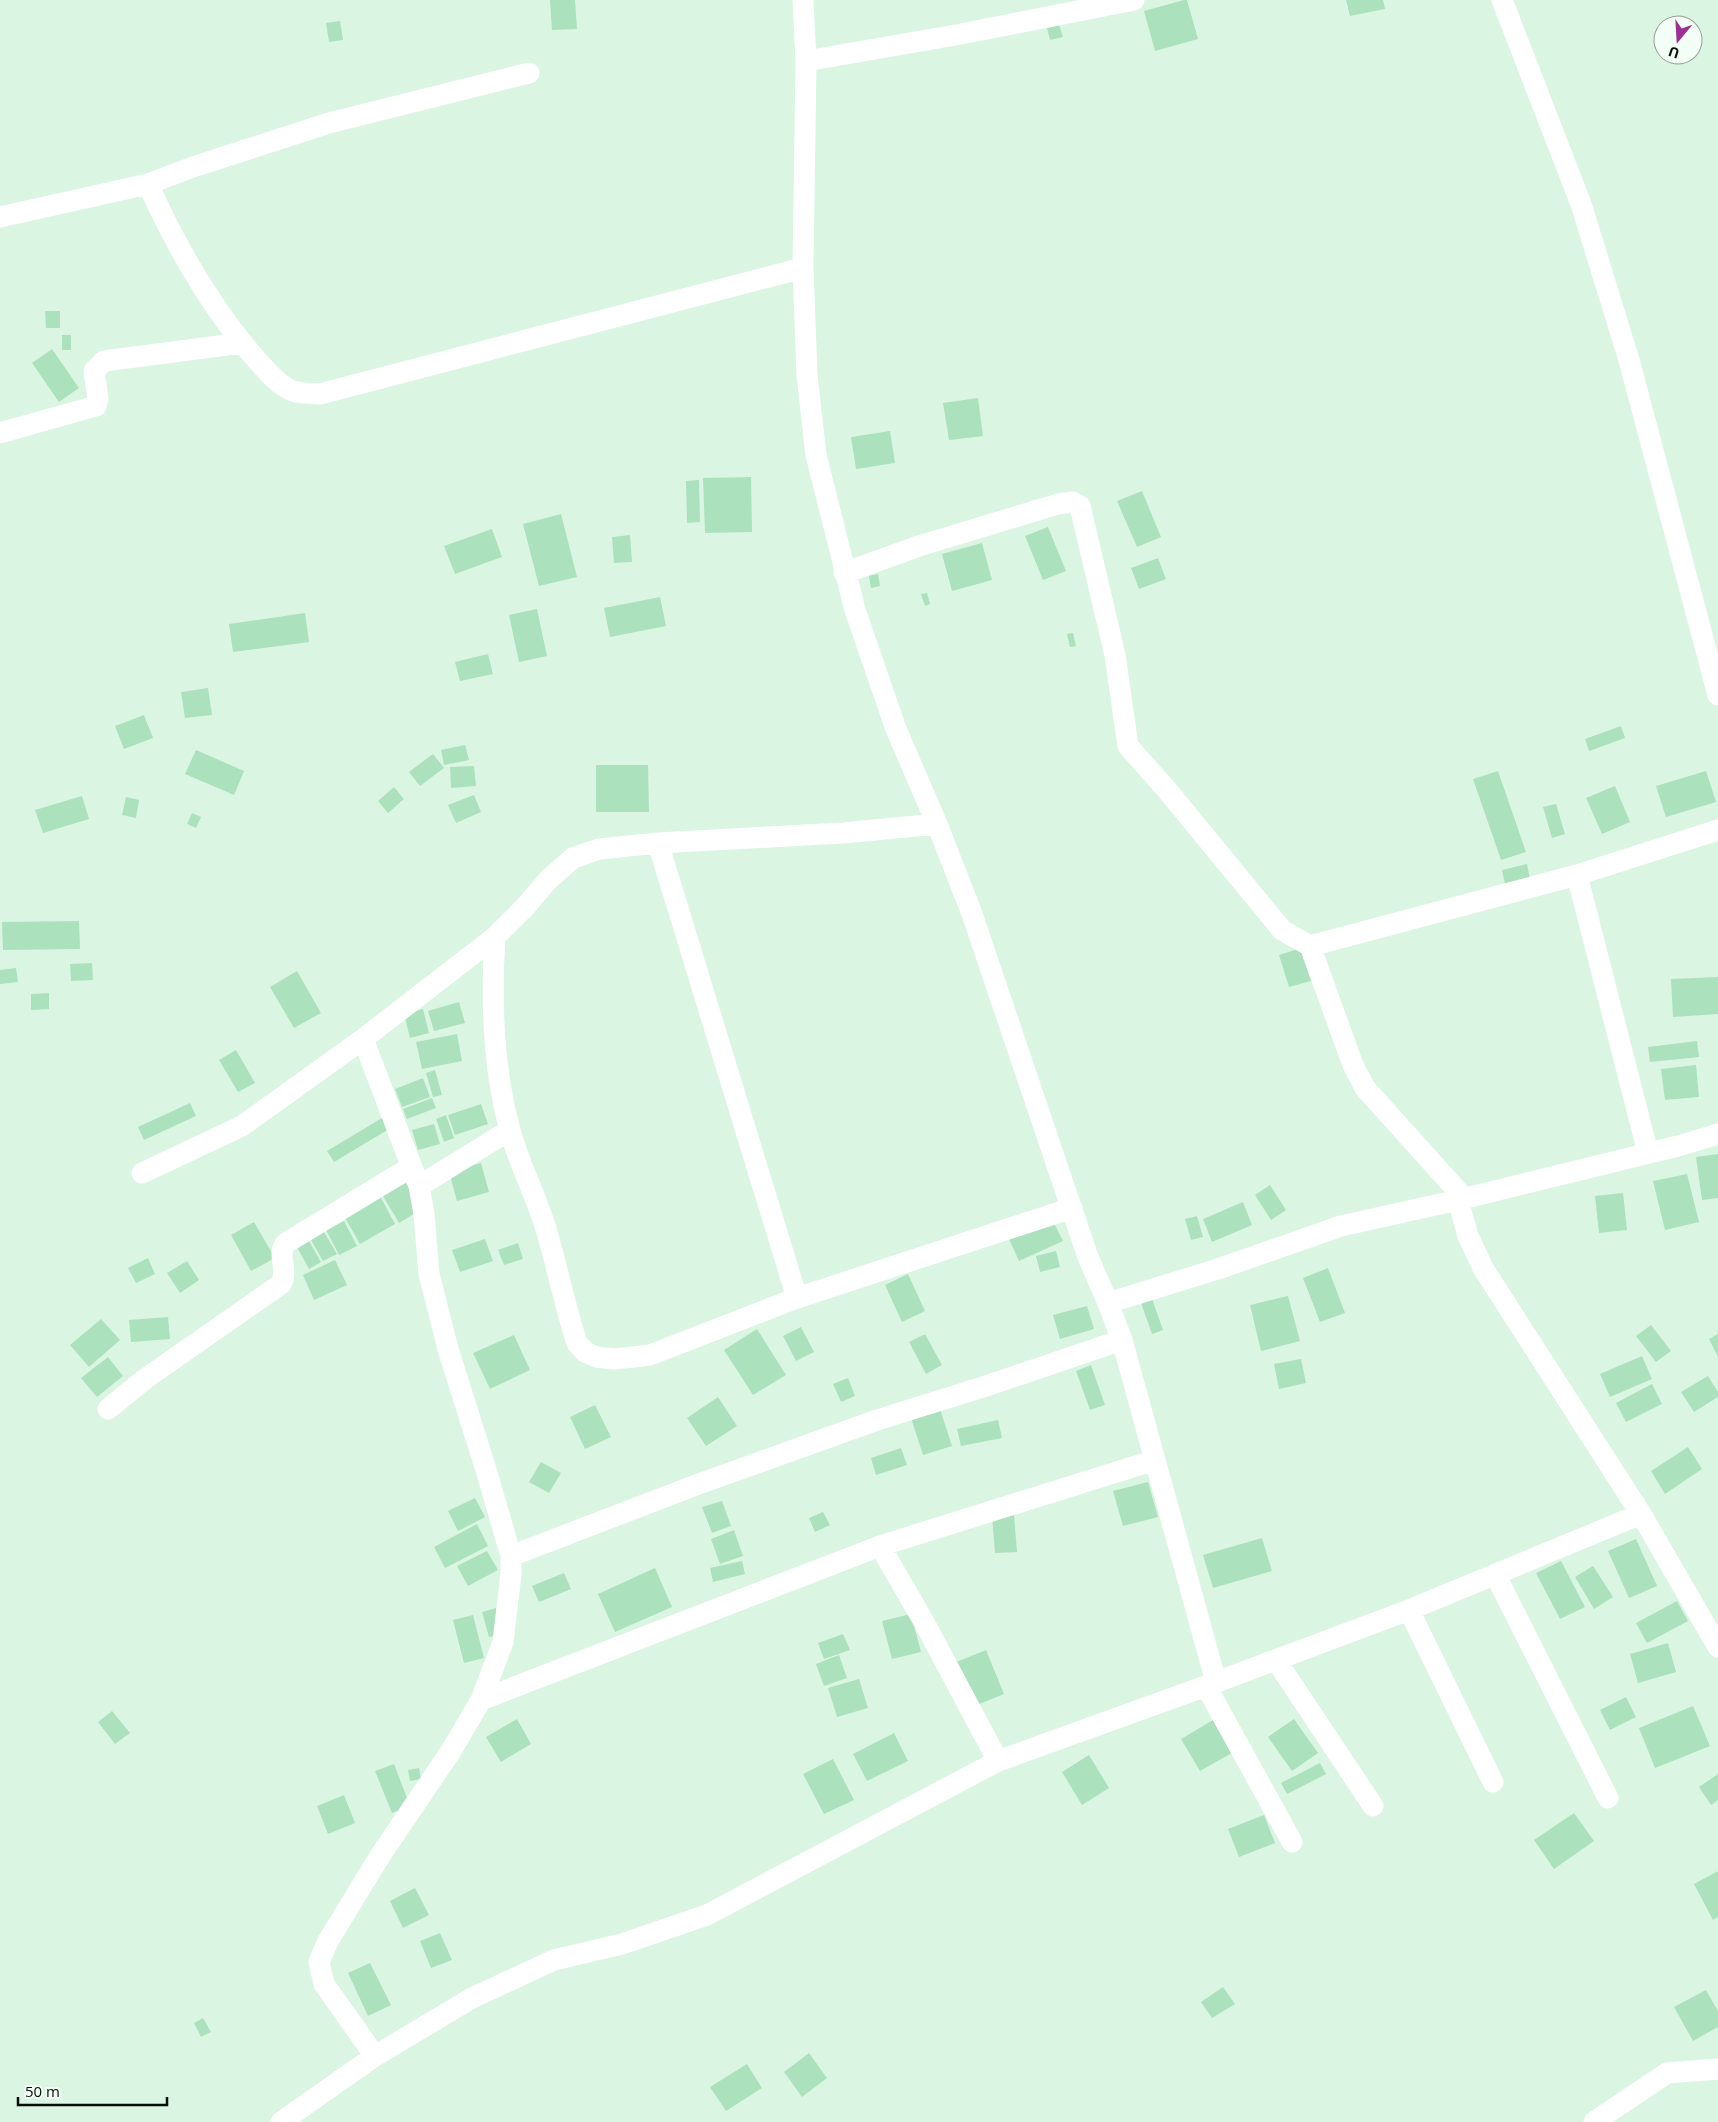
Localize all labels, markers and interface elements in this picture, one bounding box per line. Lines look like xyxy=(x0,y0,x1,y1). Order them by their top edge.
north arrow xyxy=(1653,15,1703,65)
text: U xyxy=(1666,42,1682,64)
scale bar xyxy=(18,2074,166,2106)
text: 50 m xyxy=(25,2081,60,2101)

